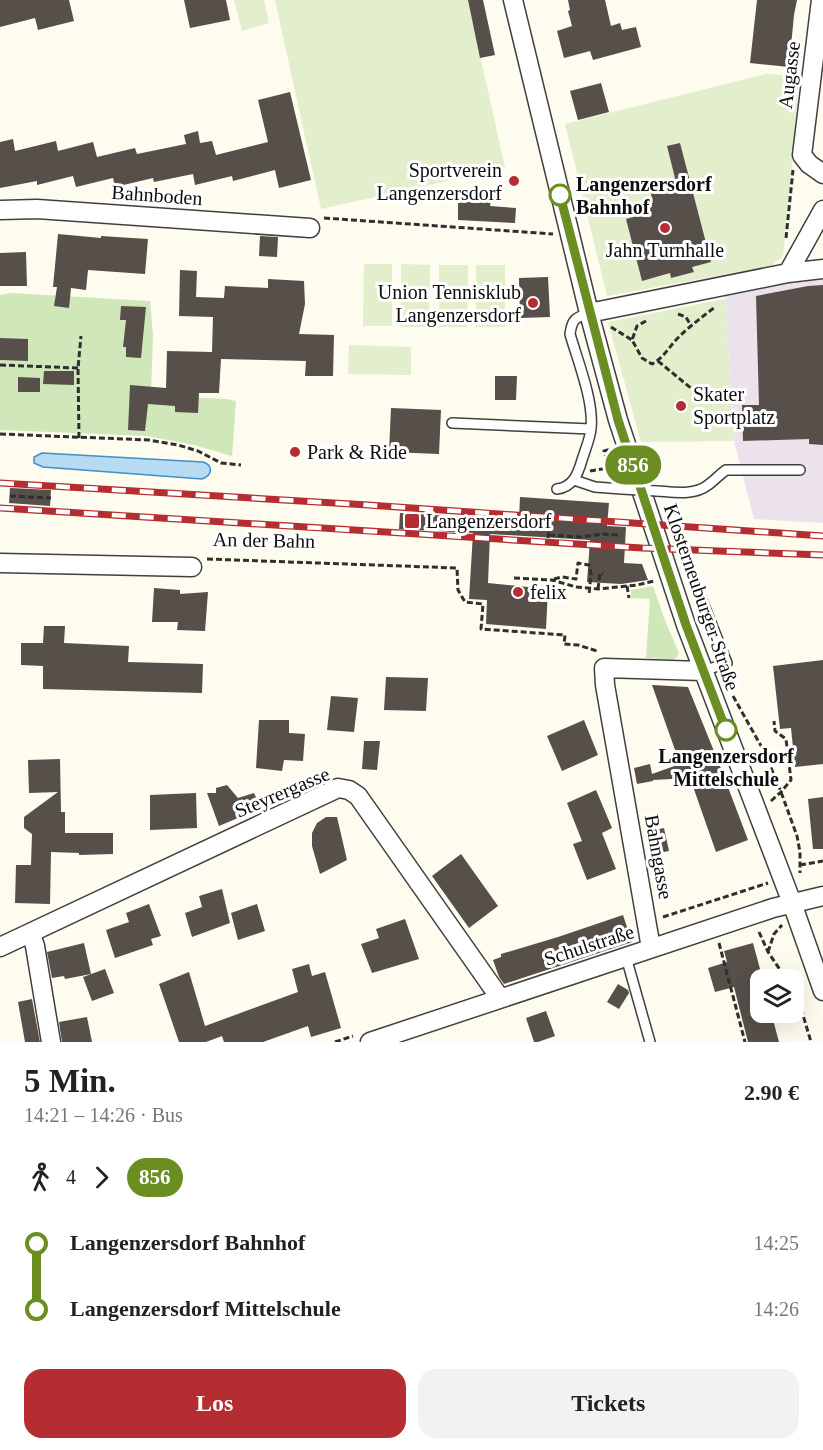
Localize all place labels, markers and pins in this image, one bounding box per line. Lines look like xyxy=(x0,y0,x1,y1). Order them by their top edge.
place label: Sportverein Langenzersdorf xyxy=(377,159,502,205)
place label: Langenzersdorf Bahnhof xyxy=(576,173,712,218)
marker: Sportverein Langenzersdorf xyxy=(507,174,521,188)
marker: Langenzersdorf Bahnhof xyxy=(549,184,571,206)
marker: Jahn Turnhalle xyxy=(658,221,672,235)
place label: Jahn Turnhalle xyxy=(606,239,724,261)
place label: Union Tennisklub Langenzersdorf xyxy=(378,281,521,327)
marker: Union Tennisklub Langenzersdorf xyxy=(526,296,540,310)
place label: Skater Sportplatz xyxy=(693,383,775,429)
marker: Skater Sportplatz xyxy=(674,399,688,413)
place label: Park & Ride xyxy=(307,441,407,463)
marker: Park & Ride xyxy=(288,445,302,459)
place label: Langenzersdorf xyxy=(426,510,552,533)
marker: Langenzersdorf xyxy=(403,512,421,530)
place label: felix xyxy=(530,581,567,603)
marker: felix xyxy=(511,585,525,599)
marker: Langenzersdorf Mittelschule xyxy=(715,719,737,741)
place label: Langenzersdorf Mittelschule xyxy=(658,745,794,790)

